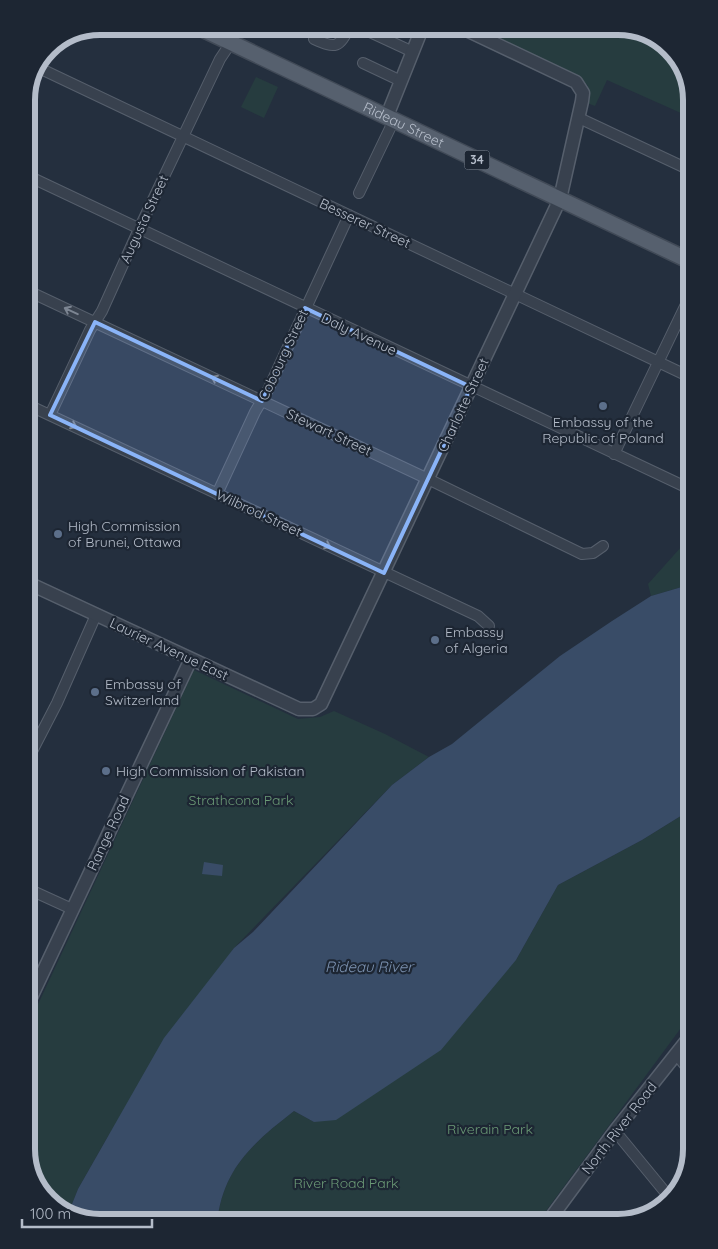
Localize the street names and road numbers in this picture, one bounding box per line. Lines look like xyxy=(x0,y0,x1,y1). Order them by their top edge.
street label: Rideau Street xyxy=(360,98,447,152)
road number: 34 xyxy=(464,150,490,170)
street label: Augusta Street xyxy=(116,172,172,266)
street label: Besserer Street xyxy=(317,194,414,252)
street label: Cobourg Street xyxy=(254,306,312,403)
street label: Daly Avenue xyxy=(318,309,400,359)
street label: Charlotte Street xyxy=(433,355,493,455)
street label: Stewart Street xyxy=(284,404,375,460)
street label: Wilbrod Street xyxy=(213,485,305,541)
street label: Laurier Avenue East xyxy=(107,614,231,684)
street label: Range Road xyxy=(83,793,133,873)
street label: North River Road xyxy=(577,1078,661,1178)

